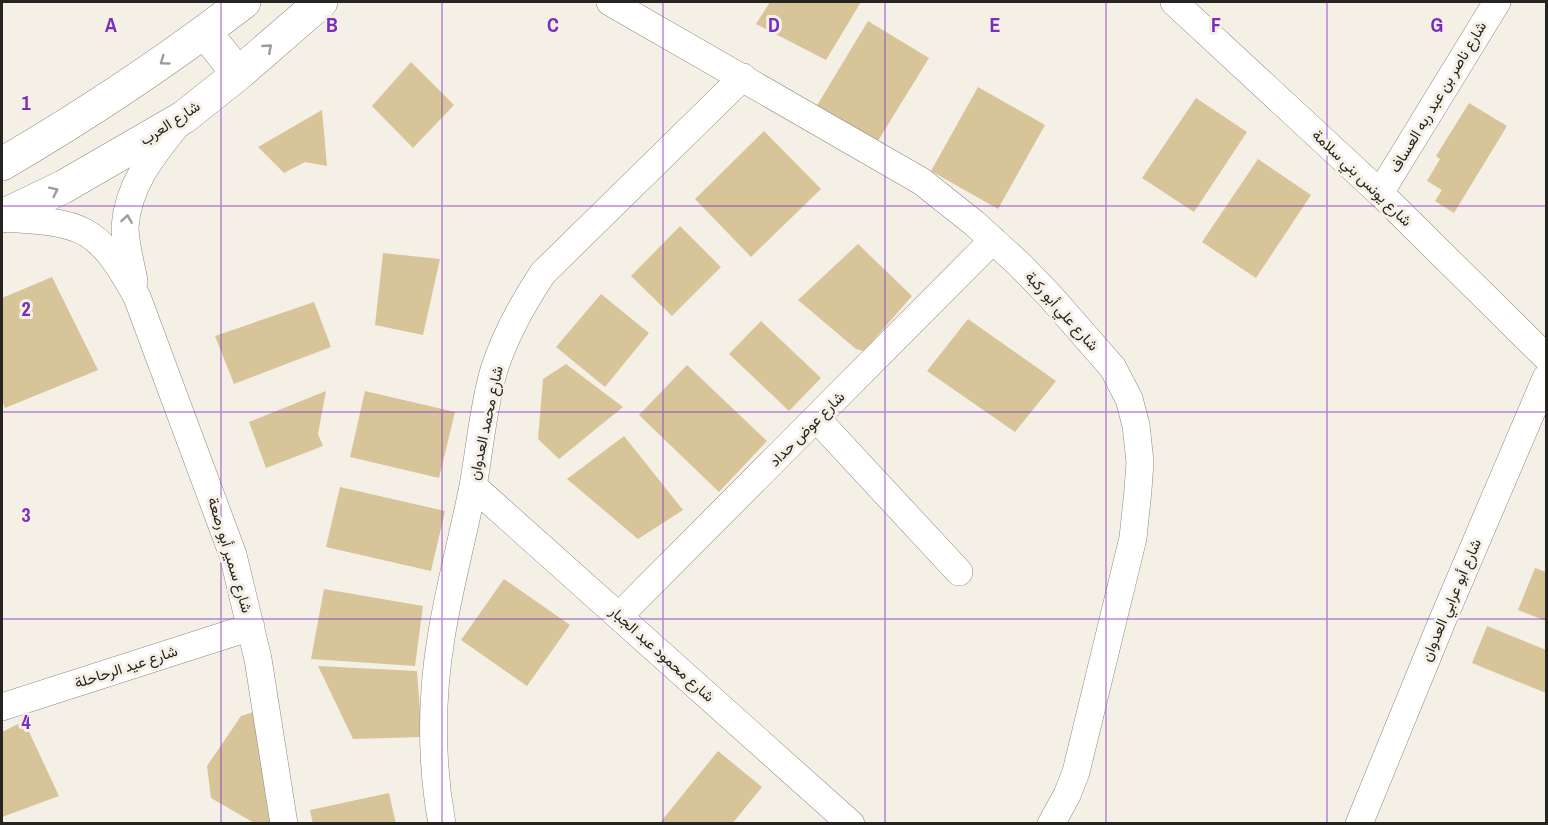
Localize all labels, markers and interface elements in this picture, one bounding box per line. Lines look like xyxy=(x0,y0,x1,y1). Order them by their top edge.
text: A xyxy=(105,11,117,38)
text: B xyxy=(326,11,338,38)
text: C xyxy=(547,11,559,38)
text: D xyxy=(768,11,780,38)
text: E xyxy=(990,11,1001,38)
text: F xyxy=(1211,11,1221,38)
text: G xyxy=(1431,11,1443,38)
street label: شارع ناصر بن عبد ربه العساف xyxy=(1384,17,1492,177)
one-way arrow xyxy=(261,44,272,55)
one-way arrow xyxy=(159,54,170,65)
text: 1 xyxy=(21,89,31,116)
street label: شارع العرب xyxy=(136,95,205,151)
street label: شارع يونس بني سلامة xyxy=(1306,124,1417,233)
one-way arrow xyxy=(48,187,59,199)
one-way arrow xyxy=(121,214,133,224)
street label: شارع علي أبو ركبة xyxy=(1019,266,1104,357)
text: 2 xyxy=(21,295,31,322)
street label: شارع محمد العدوان xyxy=(463,364,509,482)
street label: شارع عوض حداد xyxy=(764,386,850,472)
street label: شارع سمير أبو رصعة xyxy=(202,494,258,616)
text: 3 xyxy=(21,501,31,528)
street label: شارع أبو عرابي العدوان xyxy=(1415,535,1489,666)
street label: شارع محمود عبد الجبار xyxy=(604,600,719,707)
street label: شارع عيد الرحاحلة xyxy=(72,640,181,694)
text: 4 xyxy=(21,708,31,735)

